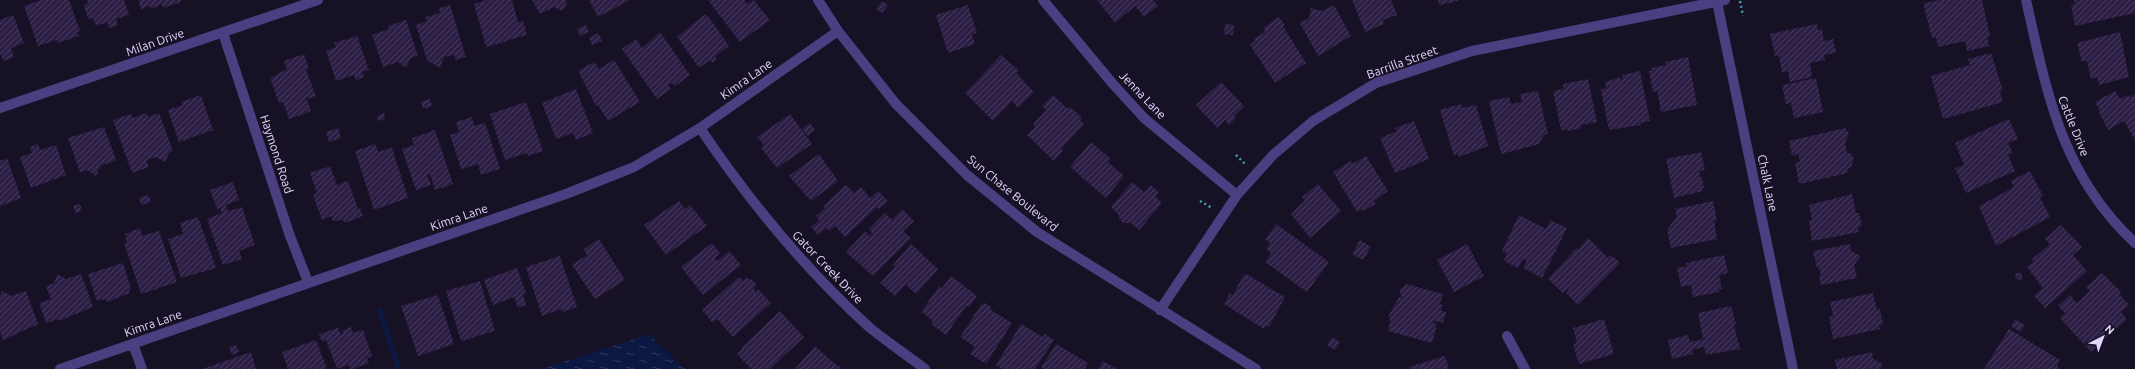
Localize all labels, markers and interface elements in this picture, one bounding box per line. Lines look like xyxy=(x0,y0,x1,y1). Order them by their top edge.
street label: Milan Drive xyxy=(124,26,186,58)
street label: Barrilla Street xyxy=(1365,43,1440,81)
street label: Kimra Lane xyxy=(718,56,774,102)
street label: Jenna Lane xyxy=(1117,69,1169,121)
street label: Cattle Drive xyxy=(2056,94,2092,158)
street label: Haymond Road xyxy=(258,113,296,195)
street label: Sun Chase Boulevard xyxy=(965,153,1061,233)
street label: Chalk Lane xyxy=(1756,153,1780,213)
street label: Kimra Lane xyxy=(428,201,490,233)
street label: Gator Creek Drive xyxy=(790,228,866,306)
street label: Kimra Lane xyxy=(122,307,184,339)
north arrow xyxy=(2083,317,2123,357)
text: N xyxy=(2103,322,2117,337)

